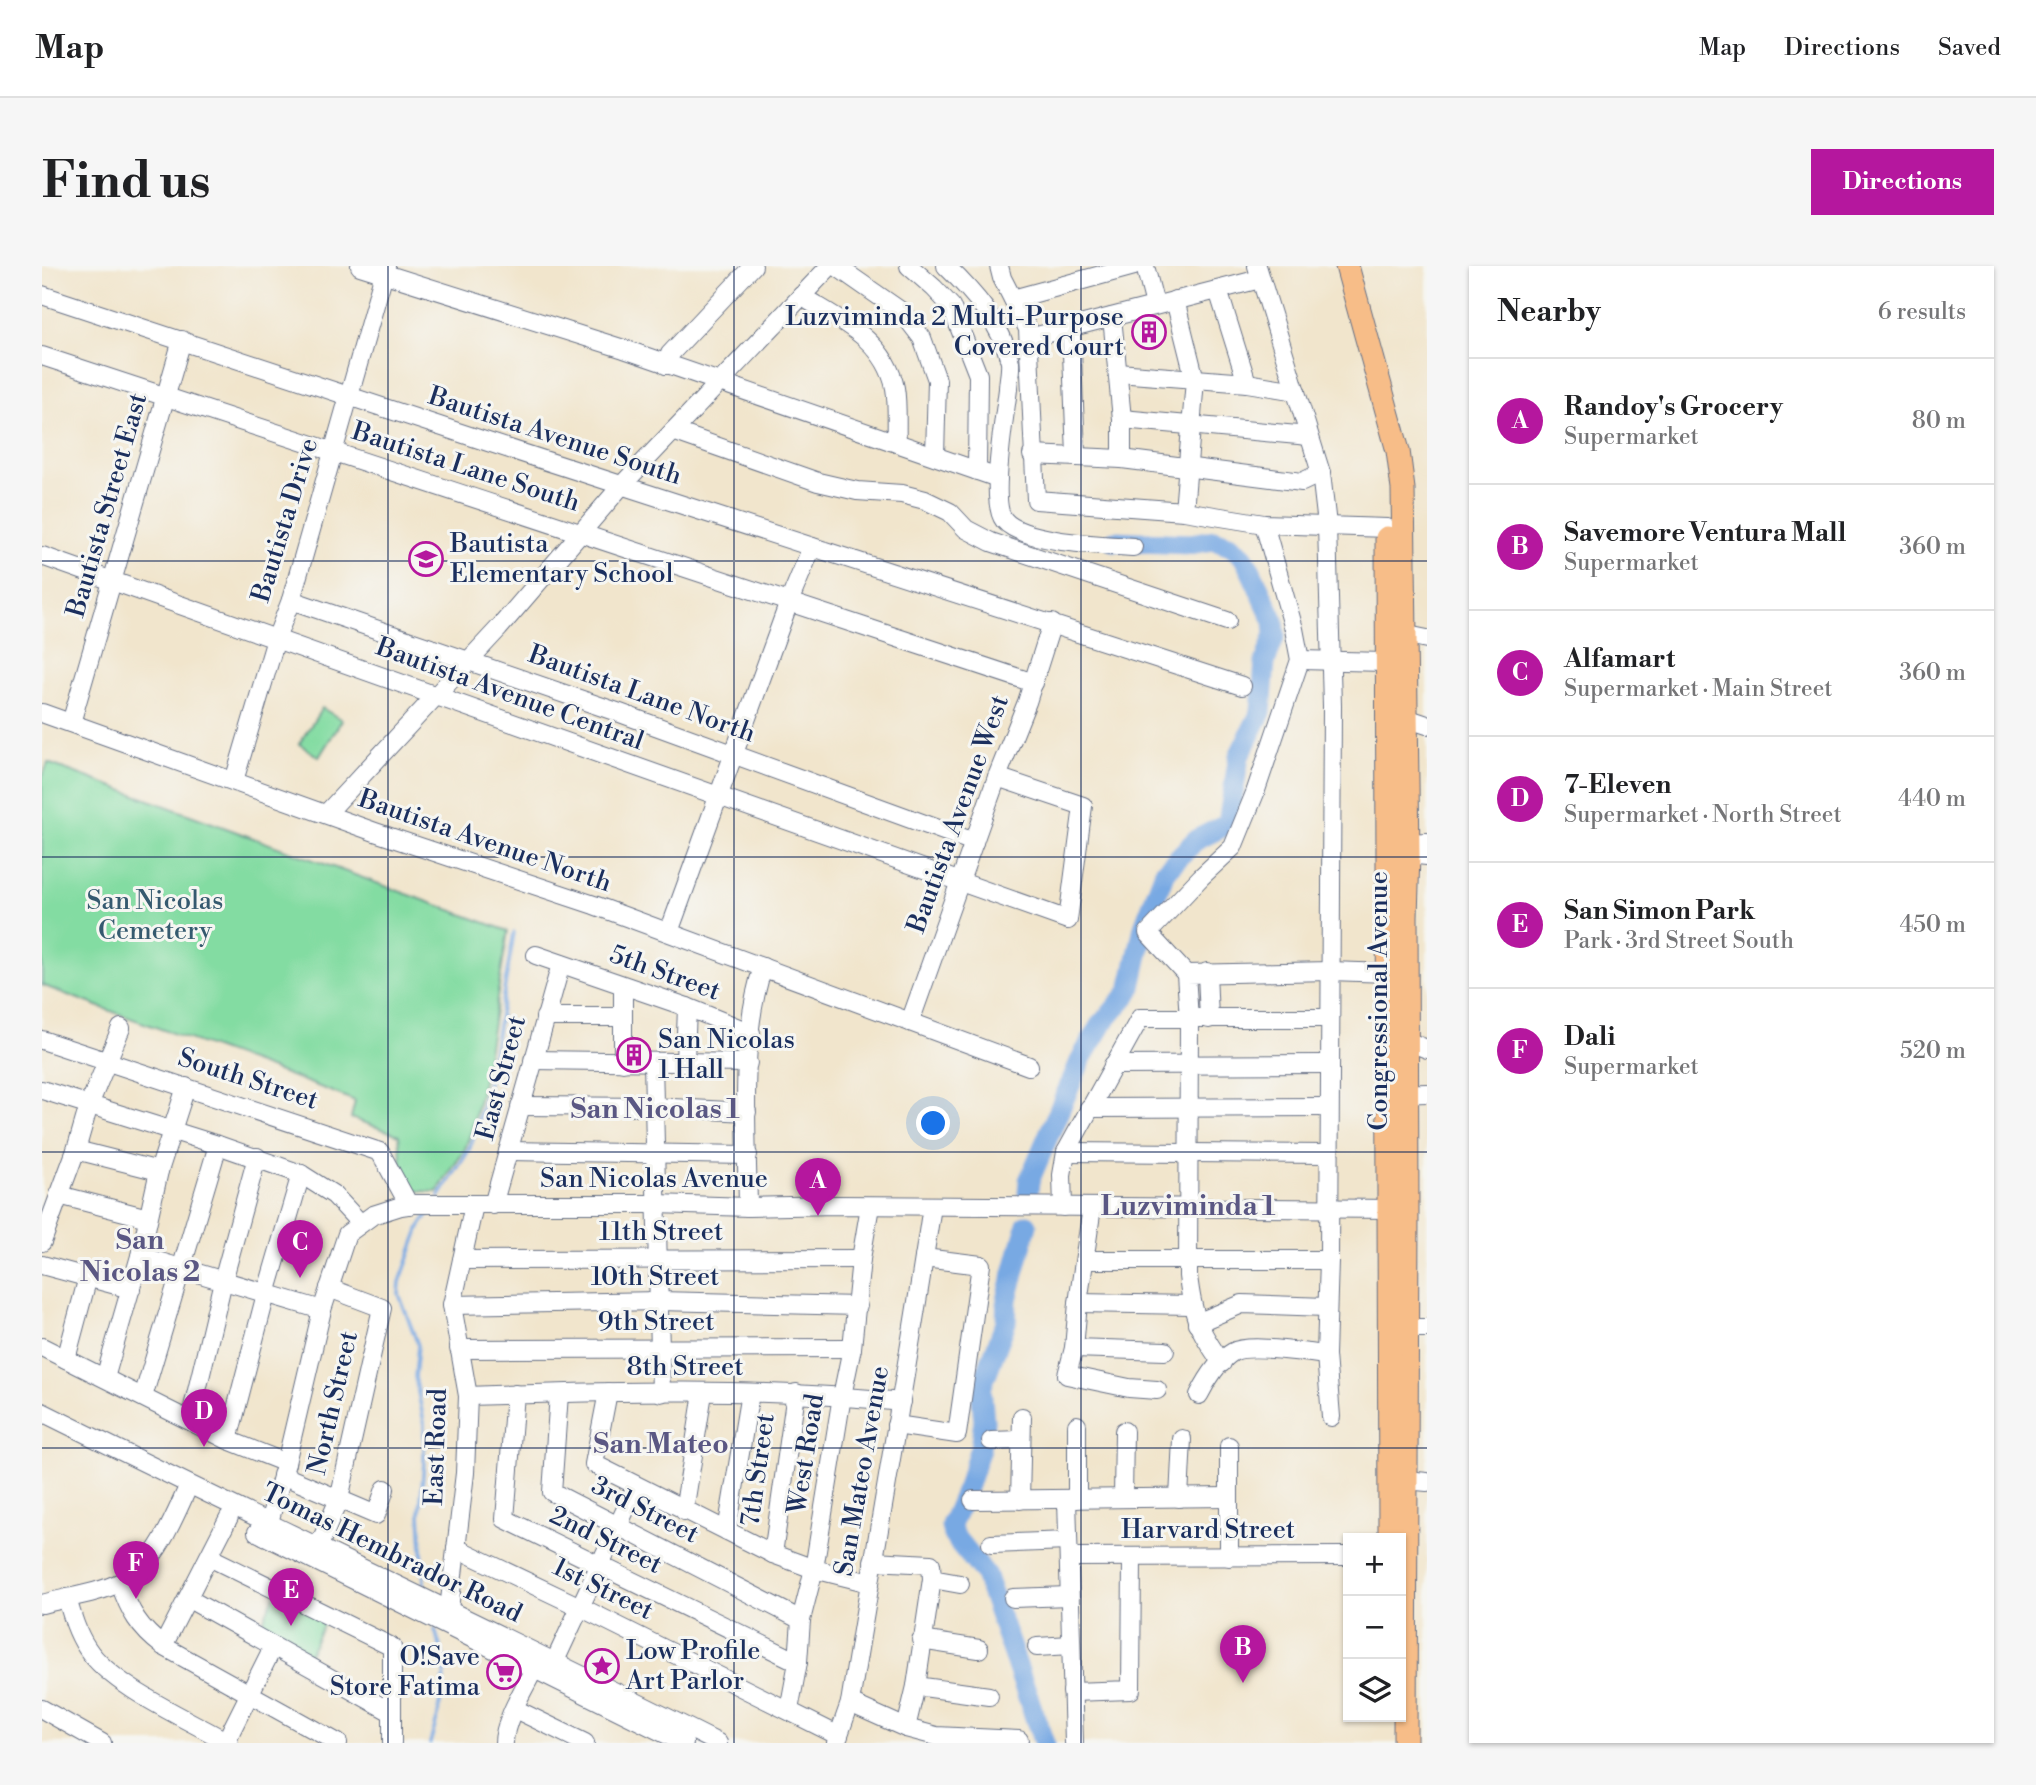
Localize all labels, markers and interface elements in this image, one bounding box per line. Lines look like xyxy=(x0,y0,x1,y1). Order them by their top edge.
text: Map xyxy=(35,28,104,69)
text: Map xyxy=(1699,33,1746,63)
text: Directions xyxy=(1784,33,1900,63)
text: Saved xyxy=(1938,33,2001,63)
button: Directions xyxy=(1811,149,1994,215)
text: Find us xyxy=(42,152,211,213)
text: Nearby xyxy=(1497,293,1601,331)
text: 6 results xyxy=(1878,298,1966,326)
place label: Luzviminda 2 Multi-Purpose Covered Court xyxy=(785,301,1124,363)
building icon: Luzviminda 2 Multi-Purpose Covered Court xyxy=(1130,313,1168,351)
street label: Bautista Avenue South xyxy=(423,380,686,492)
street label: Bautista Street East xyxy=(59,389,154,622)
text: Randoy's Grocery xyxy=(1564,391,1783,423)
text: A xyxy=(1512,407,1528,435)
text: 80 m xyxy=(1912,407,1966,435)
street label: Bautista Lane South xyxy=(347,415,584,519)
text: Supermarket xyxy=(1564,423,1699,451)
street label: Bautista Drive xyxy=(245,434,325,607)
text: Savemore Ventura Mall xyxy=(1564,517,1846,549)
place label: Bautista Elementary School xyxy=(449,528,674,590)
text: B xyxy=(1511,533,1529,561)
text: 360 m xyxy=(1899,533,1966,561)
school or university icon: Bautista Elementary School xyxy=(407,540,445,578)
text: Supermarket xyxy=(1564,549,1699,577)
street label: Bautista Avenue Central xyxy=(371,630,648,757)
street label: Bautista Lane North xyxy=(523,638,760,750)
text: Alfamart xyxy=(1564,643,1675,675)
text: C xyxy=(1512,659,1528,687)
text: 360 m xyxy=(1899,659,1966,687)
text: Supermarket · Main Street xyxy=(1564,675,1832,703)
street label: Bautista Avenue West xyxy=(900,691,1016,938)
text: 7-Eleven xyxy=(1564,769,1671,801)
street label: Bautista Avenue North xyxy=(353,782,616,899)
text: D xyxy=(1511,785,1529,813)
text: 440 m xyxy=(1898,785,1966,813)
text: Supermarket · North Street xyxy=(1564,801,1842,829)
street label: Congressional Avenue xyxy=(1363,871,1395,1131)
park label: San Nicolas Cemetery xyxy=(87,885,223,947)
text: San Simon Park xyxy=(1564,895,1755,927)
text: E xyxy=(1512,911,1528,939)
text: 450 m xyxy=(1900,911,1966,939)
text: Park · 3rd Street South xyxy=(1564,927,1794,955)
street label: 5th Street xyxy=(605,938,725,1008)
street label: East Street xyxy=(469,1012,533,1144)
text: Dali xyxy=(1564,1021,1616,1053)
place label: San Nicolas 1 Hall xyxy=(658,1024,795,1086)
building icon: San Nicolas 1 Hall xyxy=(615,1036,653,1074)
text: F xyxy=(1512,1037,1528,1065)
text: 520 m xyxy=(1900,1037,1966,1065)
street label: South Street xyxy=(174,1041,322,1117)
text: Supermarket xyxy=(1564,1053,1699,1081)
district label: San Nicolas 1 xyxy=(570,1092,740,1127)
your location xyxy=(916,1106,950,1140)
pin: A xyxy=(795,1158,841,1216)
street label: San Nicolas Avenue xyxy=(540,1163,768,1195)
district label: Luzviminda 1 xyxy=(1101,1189,1276,1224)
street label: 11th Street xyxy=(599,1216,723,1248)
pin: C xyxy=(277,1220,323,1278)
district label: San Nicolas 2 xyxy=(80,1223,200,1290)
street label: 10th Street xyxy=(591,1261,719,1293)
street label: 9th Street xyxy=(598,1306,714,1338)
street label: North Street xyxy=(301,1328,365,1478)
street label: 8th Street xyxy=(627,1351,743,1383)
street label: San Mateo Avenue xyxy=(828,1363,896,1579)
street label: East Road xyxy=(418,1387,454,1506)
pin: D xyxy=(181,1389,227,1447)
street label: West Road xyxy=(781,1391,831,1517)
street label: 7th Street xyxy=(734,1411,782,1529)
district label: San Mateo xyxy=(593,1427,729,1462)
street label: 3rd Street xyxy=(586,1469,704,1551)
street label: Tomas Hembrador Road xyxy=(257,1476,527,1630)
street label: 2nd Street xyxy=(545,1499,667,1581)
street label: Harvard Street xyxy=(1121,1514,1295,1546)
map controls xyxy=(1343,1533,1406,1722)
button: + xyxy=(1343,1533,1406,1596)
pin: F xyxy=(113,1541,159,1599)
street label: 1st Street xyxy=(547,1551,659,1627)
pin: E xyxy=(268,1568,314,1626)
button: − xyxy=(1343,1596,1406,1659)
pin: B xyxy=(1220,1625,1266,1683)
place label: Low Profile Art Parlor xyxy=(625,1635,760,1697)
place label: O!Save Store Fatima xyxy=(330,1641,481,1703)
place icon: Low Profile Art Parlor xyxy=(583,1647,621,1685)
supermarket icon: O!Save Store Fatima xyxy=(485,1653,523,1691)
button: layers xyxy=(1343,1659,1406,1722)

